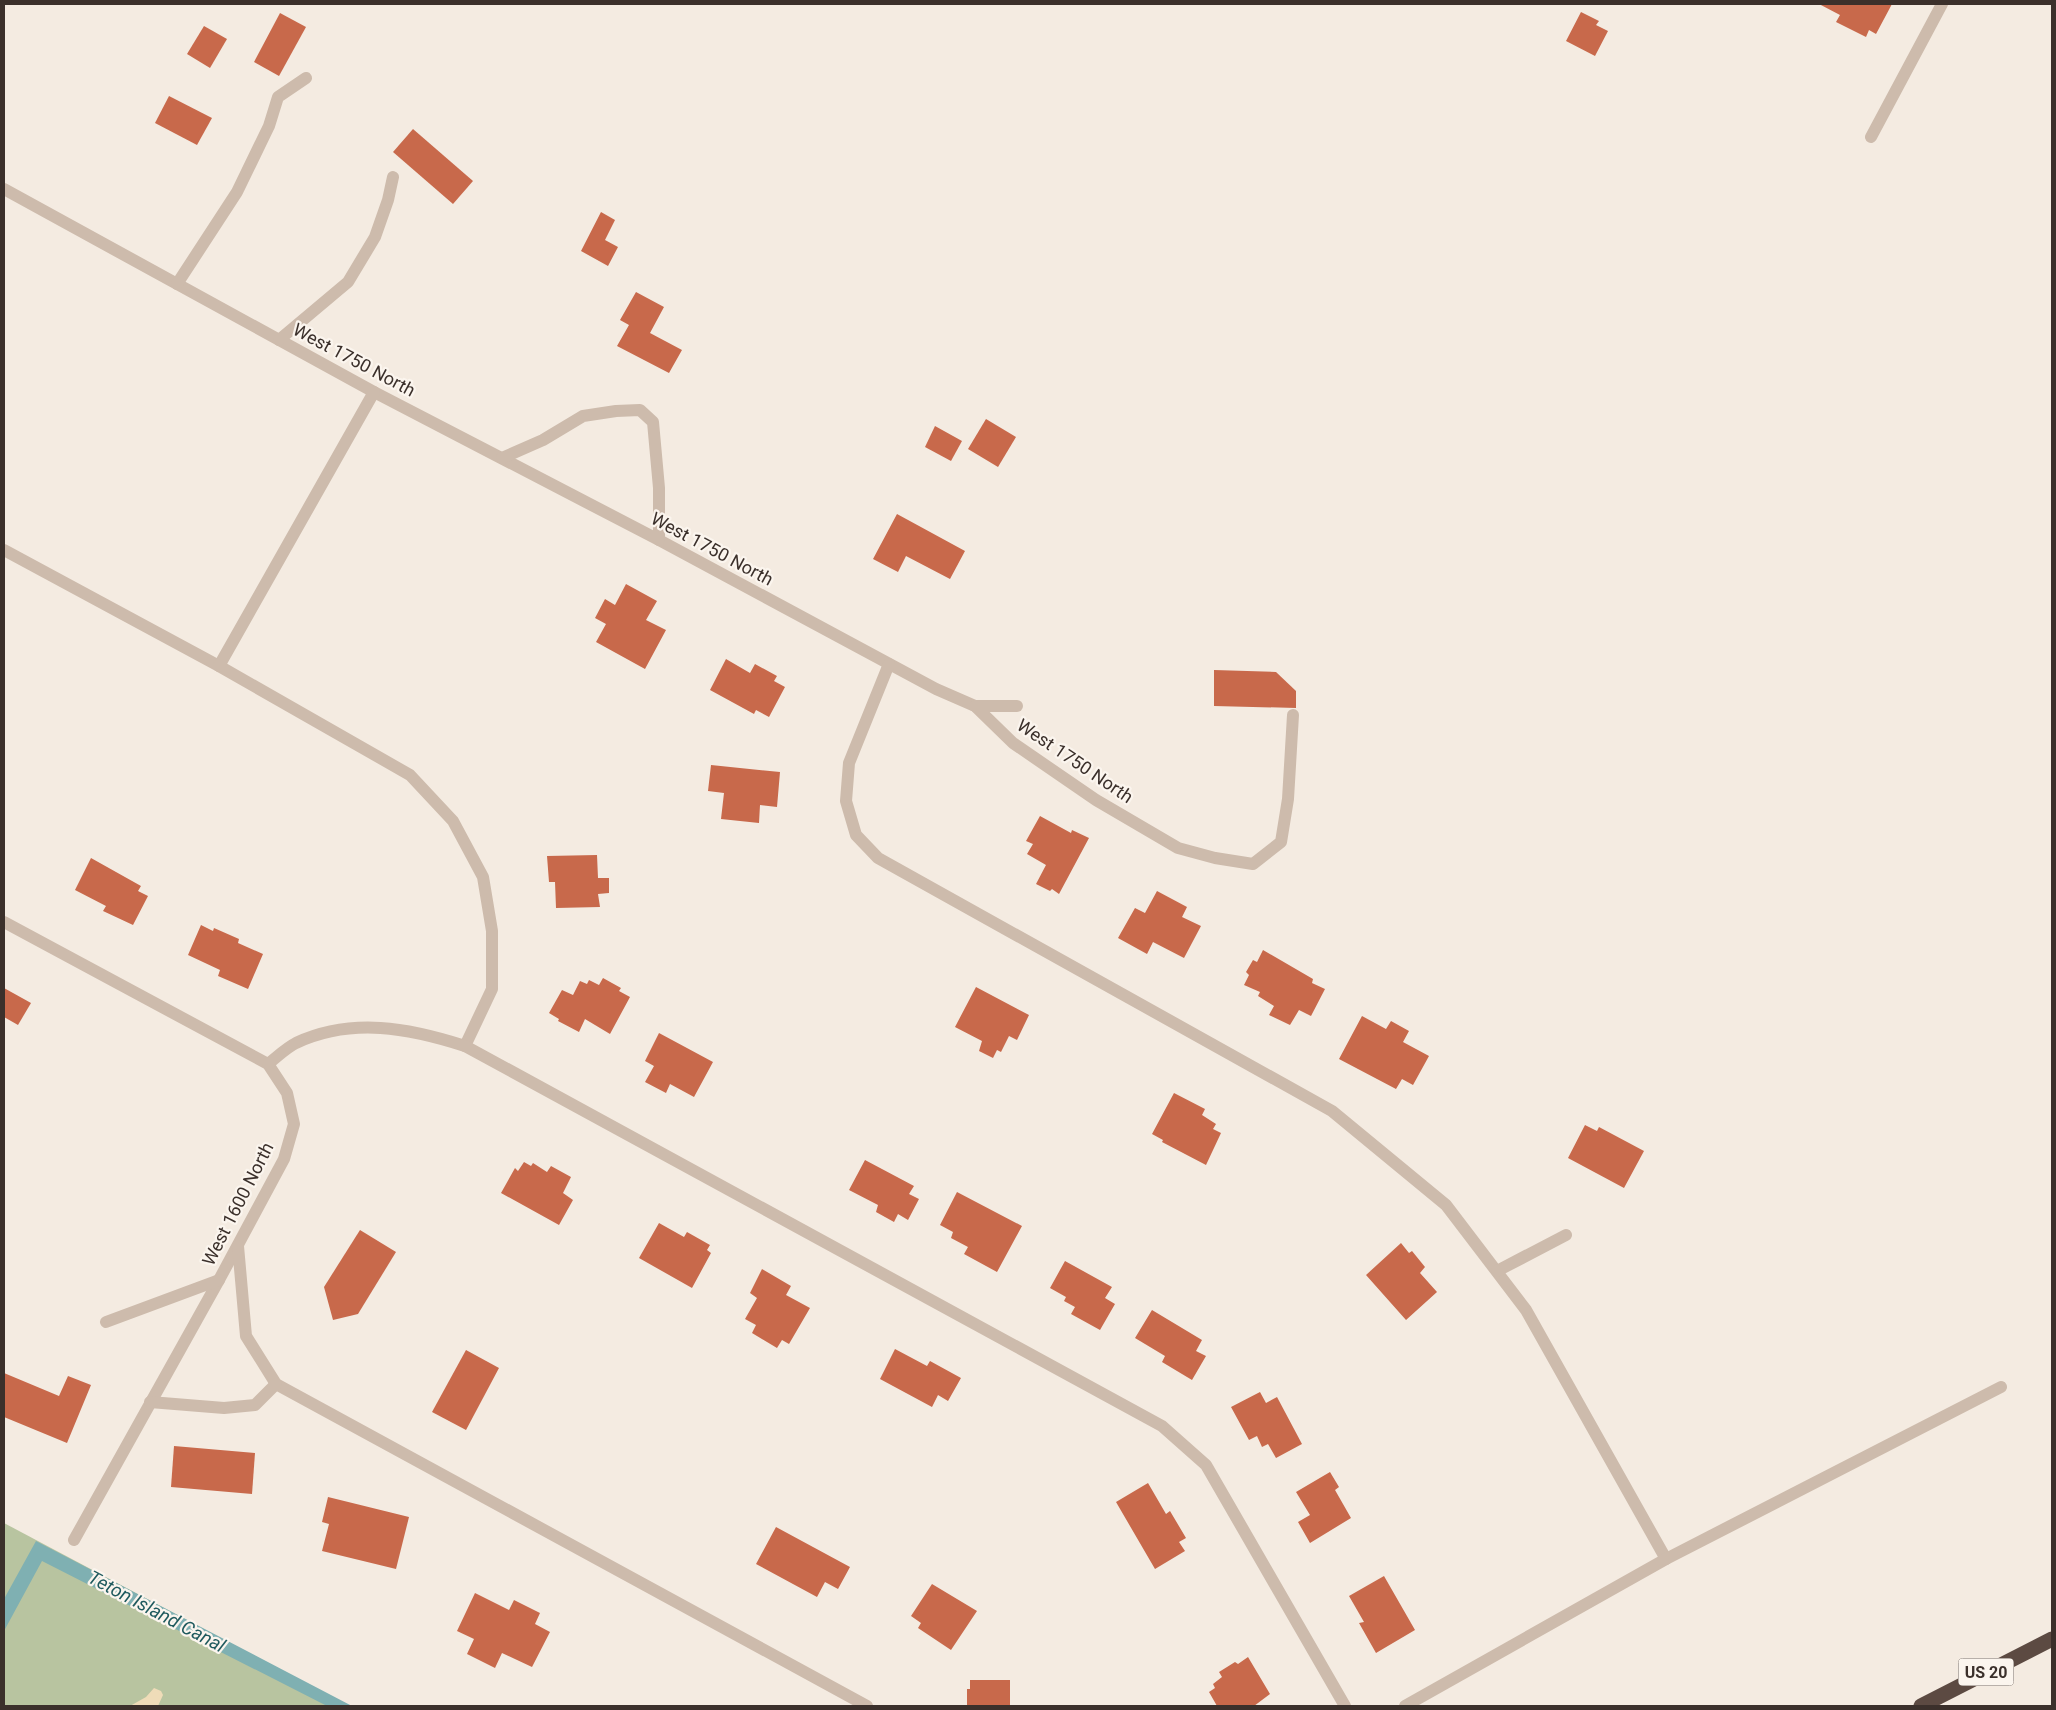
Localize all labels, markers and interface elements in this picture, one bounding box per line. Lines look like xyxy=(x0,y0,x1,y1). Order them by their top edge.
street label: West 1750 North xyxy=(290,319,419,401)
street label: West 1750 North xyxy=(648,508,777,590)
street label: West 1750 North xyxy=(1013,714,1137,807)
street label: West 1600 North xyxy=(197,1139,278,1269)
water label: Teton Island Canal xyxy=(84,1566,230,1658)
road number: US 20 xyxy=(1958,1658,2014,1685)

